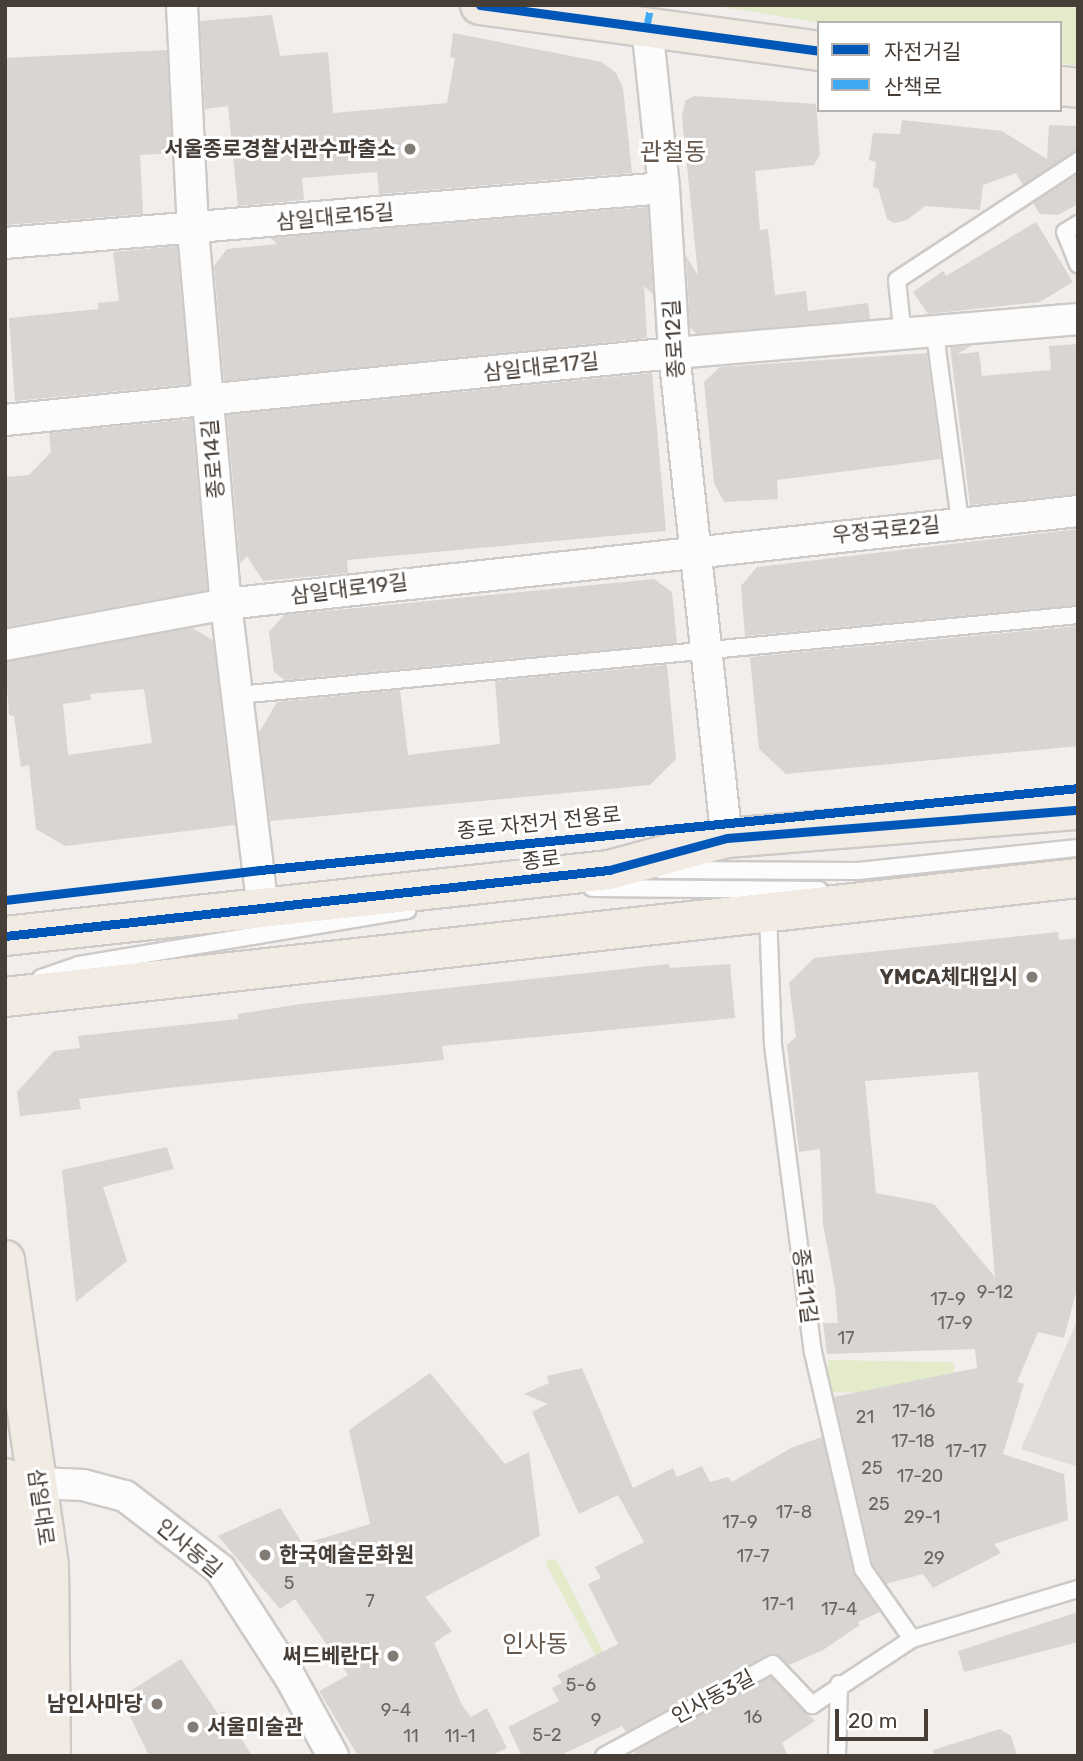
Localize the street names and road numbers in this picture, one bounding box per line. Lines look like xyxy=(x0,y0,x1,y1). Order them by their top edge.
street label: 삼일대로15길 xyxy=(275,199,395,235)
street label: 종로12길 xyxy=(659,299,689,379)
street label: 삼일대로17길 xyxy=(482,348,600,386)
street label: 종로14길 xyxy=(197,418,229,500)
street label: 우정국로2길 xyxy=(831,512,941,548)
street label: 삼일대로19길 xyxy=(289,569,409,609)
street label: 종로 자전거 전용로 xyxy=(456,802,622,844)
street label: 종로 xyxy=(520,845,562,875)
street label: 종로11길 xyxy=(788,1247,822,1325)
street label: 삼일대로 xyxy=(23,1467,59,1547)
street label: 인사동길 xyxy=(151,1514,227,1582)
street label: 인사동3길 xyxy=(667,1665,759,1729)

